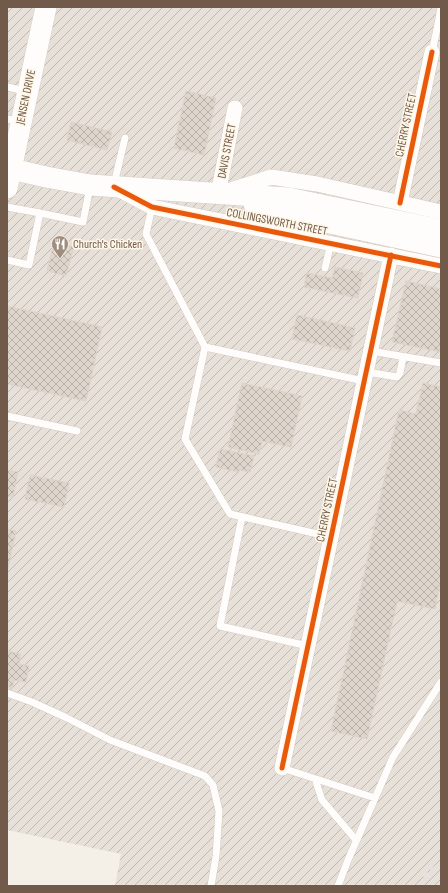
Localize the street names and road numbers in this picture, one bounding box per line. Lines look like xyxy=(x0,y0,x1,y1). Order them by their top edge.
street label: JENSEN DRIVE xyxy=(13,68,39,127)
street label: CHERRY STREET xyxy=(392,92,420,158)
street label: DAVIS STREET xyxy=(214,122,240,180)
street label: COLLINGSWORTH STREET xyxy=(225,205,329,239)
street label: CHERRY STREET xyxy=(313,477,341,543)

